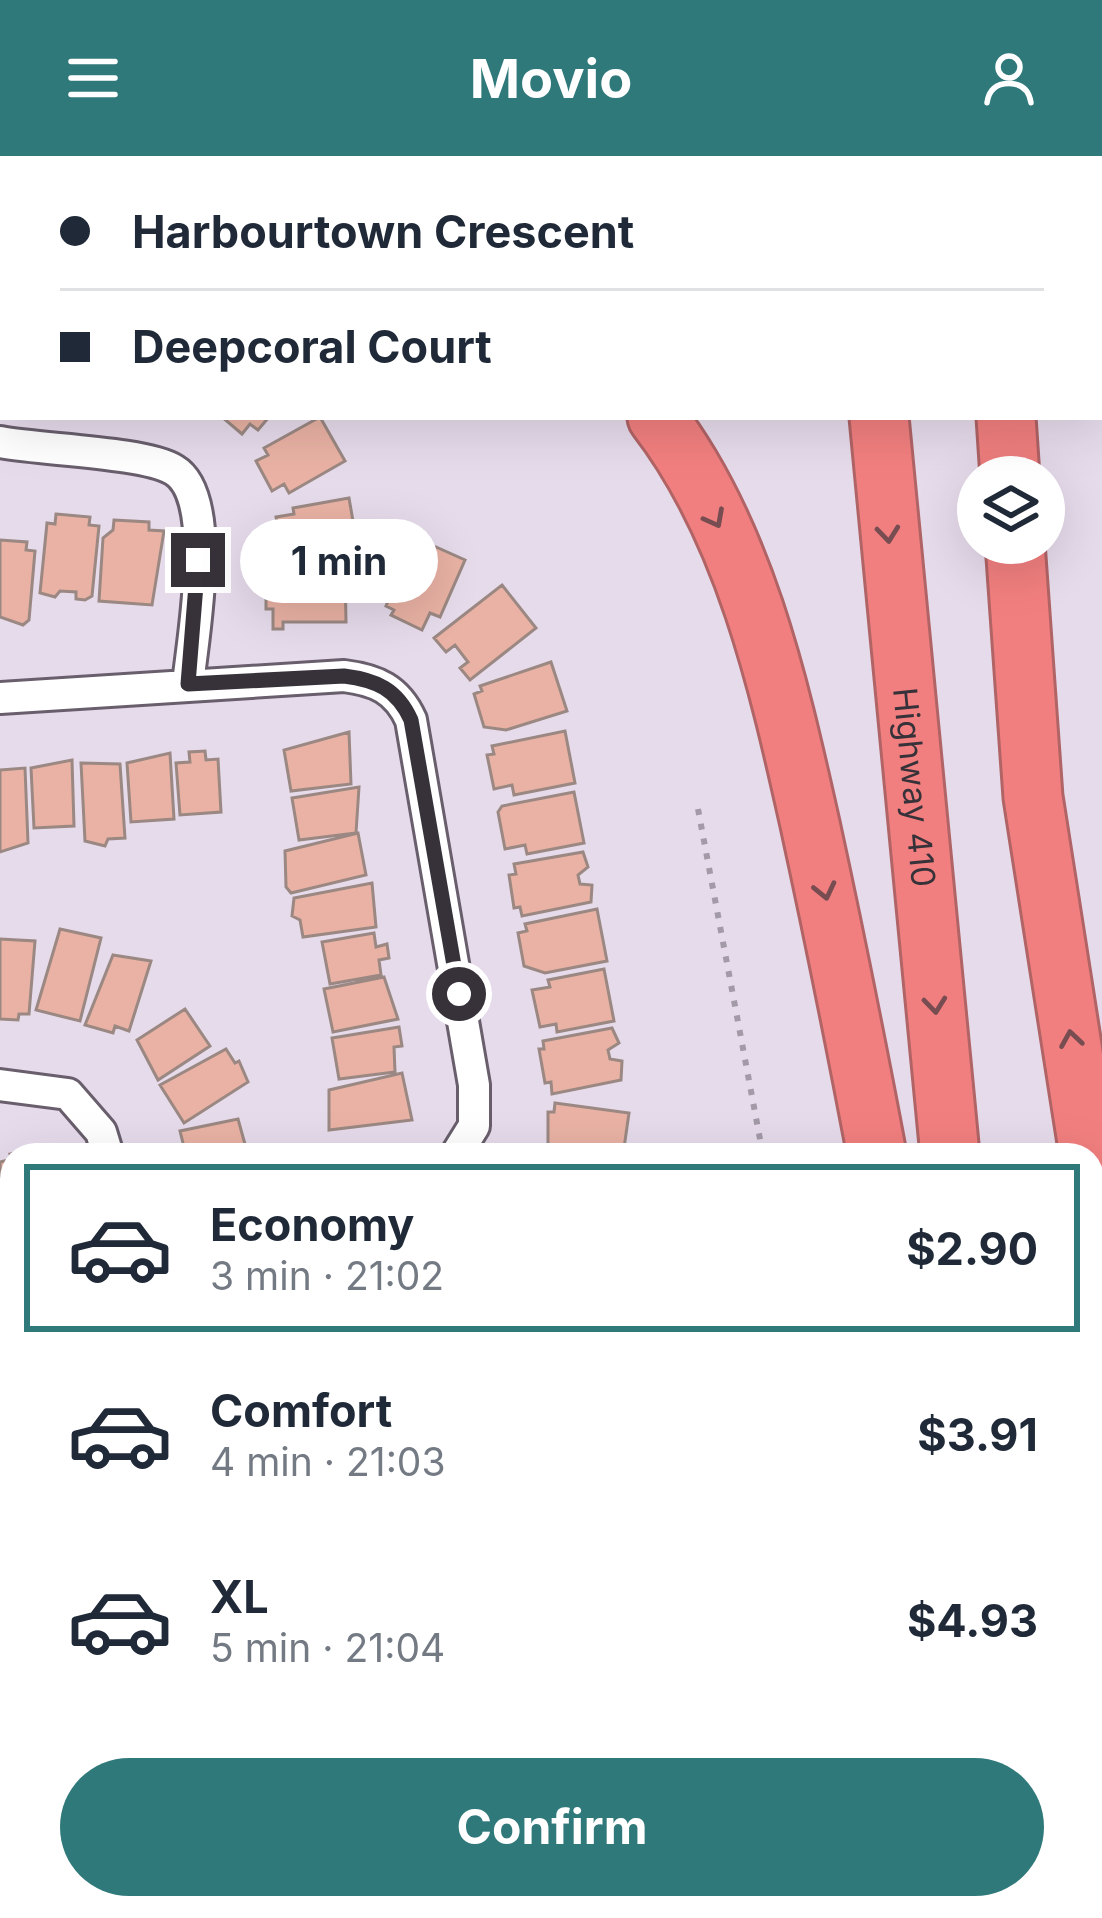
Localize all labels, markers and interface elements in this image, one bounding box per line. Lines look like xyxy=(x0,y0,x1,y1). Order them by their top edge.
icon: menu xyxy=(60,45,126,111)
icon: person xyxy=(976,45,1042,111)
text: Movio xyxy=(470,46,632,111)
text: Harbourtown Crescent xyxy=(132,204,634,259)
text: Deepcoral Court xyxy=(132,319,492,374)
map controls xyxy=(957,456,1065,564)
button: layers xyxy=(957,456,1065,564)
one-way arrow xyxy=(701,506,724,527)
callout: 1 min xyxy=(240,518,438,602)
one-way arrow xyxy=(875,524,900,543)
route end xyxy=(171,533,225,587)
text: 1 min xyxy=(291,537,387,584)
street label: Highway 410 xyxy=(885,686,944,889)
one-way arrow xyxy=(811,881,836,901)
route start xyxy=(432,967,486,1021)
one-way arrow xyxy=(922,996,947,1015)
one-way arrow xyxy=(1059,1030,1084,1050)
icon: car xyxy=(66,1194,174,1302)
text: Economy xyxy=(210,1197,414,1252)
text: $2.90 xyxy=(906,1221,1038,1276)
text: 3 min · 21:02 xyxy=(210,1252,444,1299)
icon: car xyxy=(66,1380,174,1488)
text: Comfort xyxy=(210,1383,392,1438)
text: $3.91 xyxy=(917,1407,1038,1462)
text: 4 min · 21:03 xyxy=(210,1438,446,1485)
icon: car xyxy=(66,1566,174,1674)
text: XL xyxy=(210,1569,269,1624)
text: $4.93 xyxy=(907,1593,1038,1648)
text: 5 min · 21:04 xyxy=(210,1624,445,1671)
button: Confirm xyxy=(60,1758,1044,1896)

